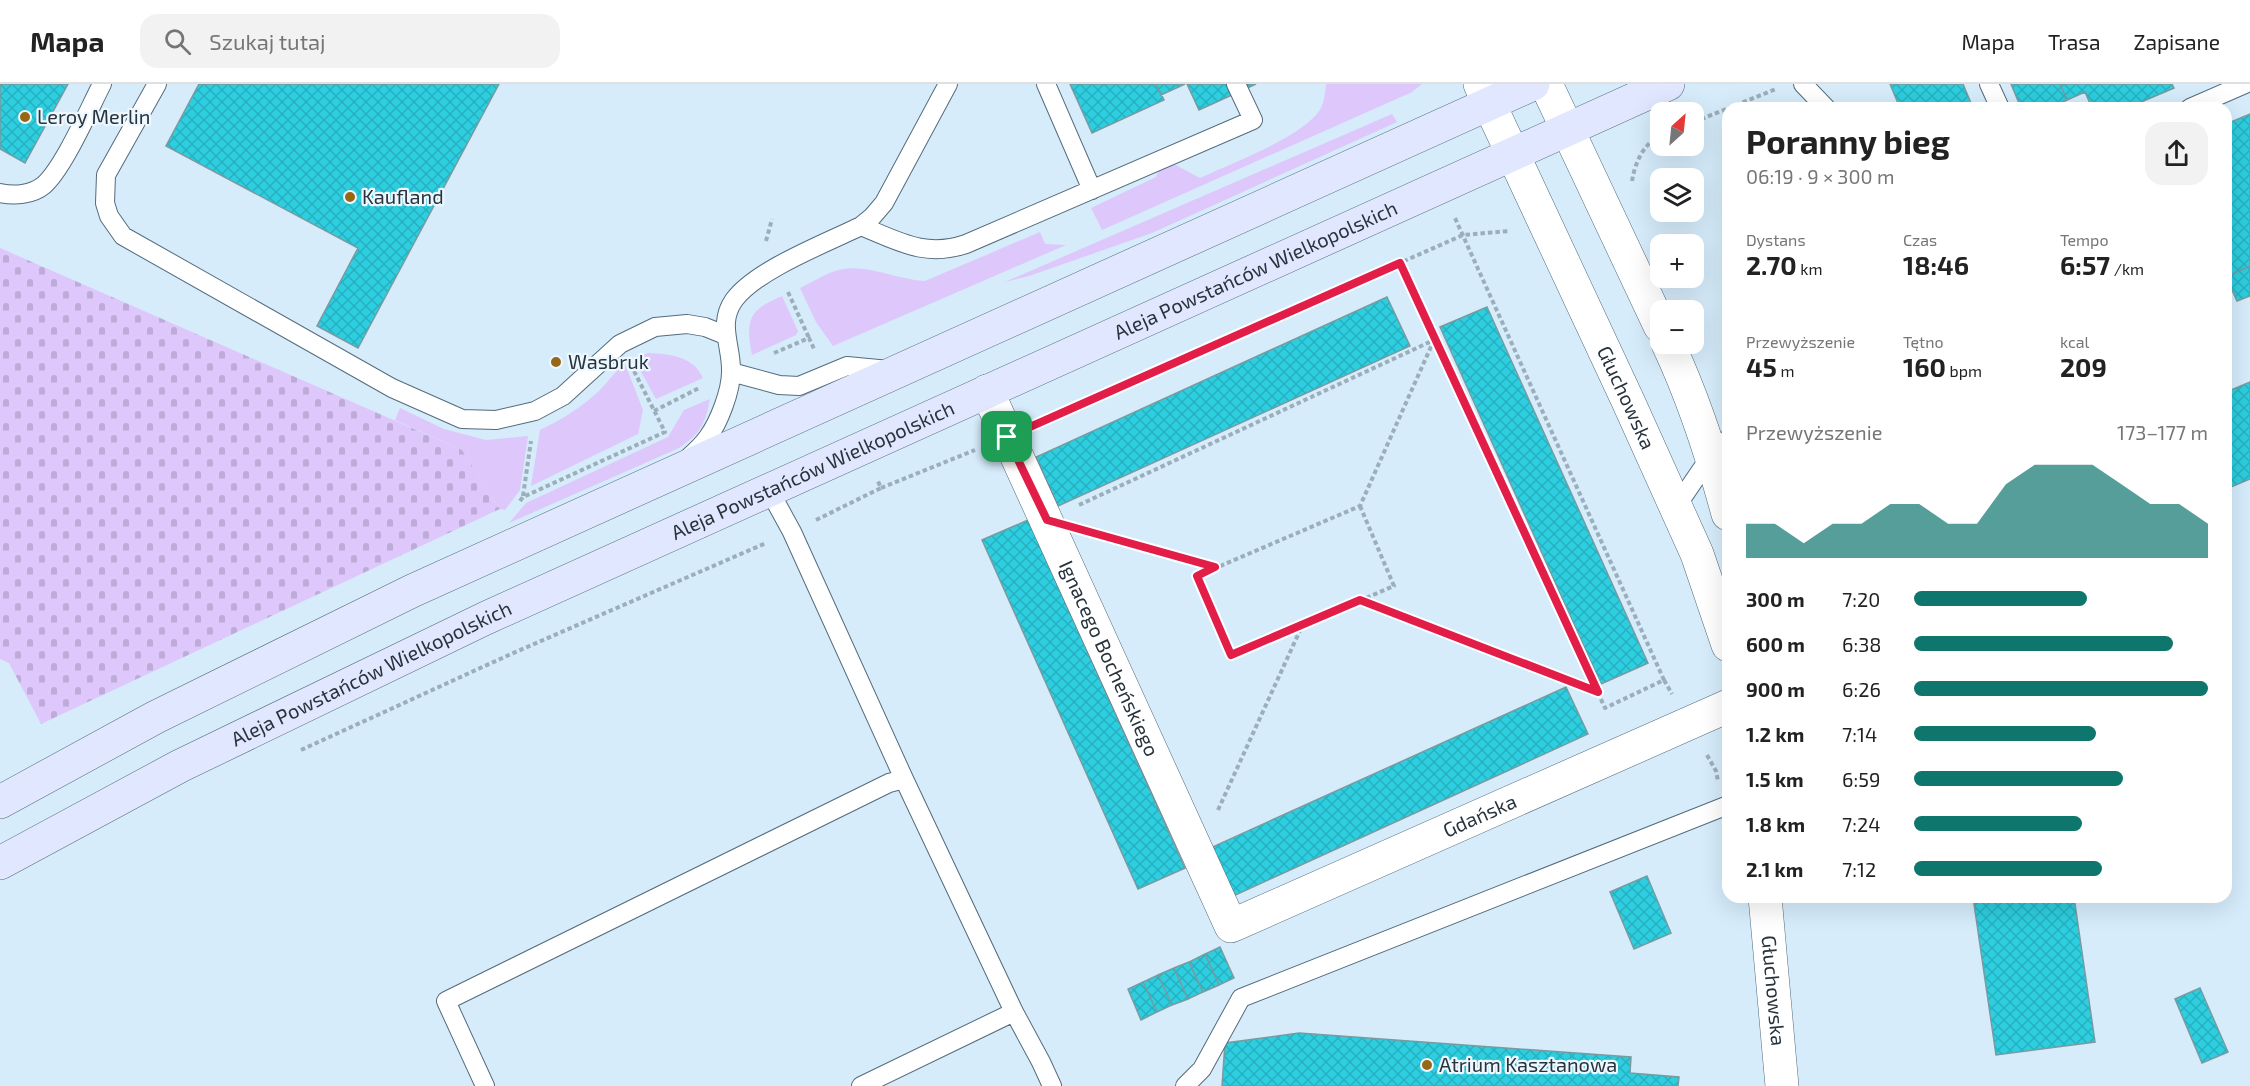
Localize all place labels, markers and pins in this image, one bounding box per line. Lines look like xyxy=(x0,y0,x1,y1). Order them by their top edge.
place label: Leroy Merlin xyxy=(37,104,150,128)
marker: Leroy Merlin xyxy=(18,110,32,124)
place label: Kaufland xyxy=(362,184,444,208)
marker: Kaufland xyxy=(343,190,357,204)
place label: Wasbruk xyxy=(568,349,649,373)
marker: Wasbruk xyxy=(549,355,563,369)
pin xyxy=(981,411,1032,462)
place label: Atrium Kasztanowa xyxy=(1439,1052,1617,1076)
marker: Atrium Kasztanowa xyxy=(1420,1058,1434,1072)

